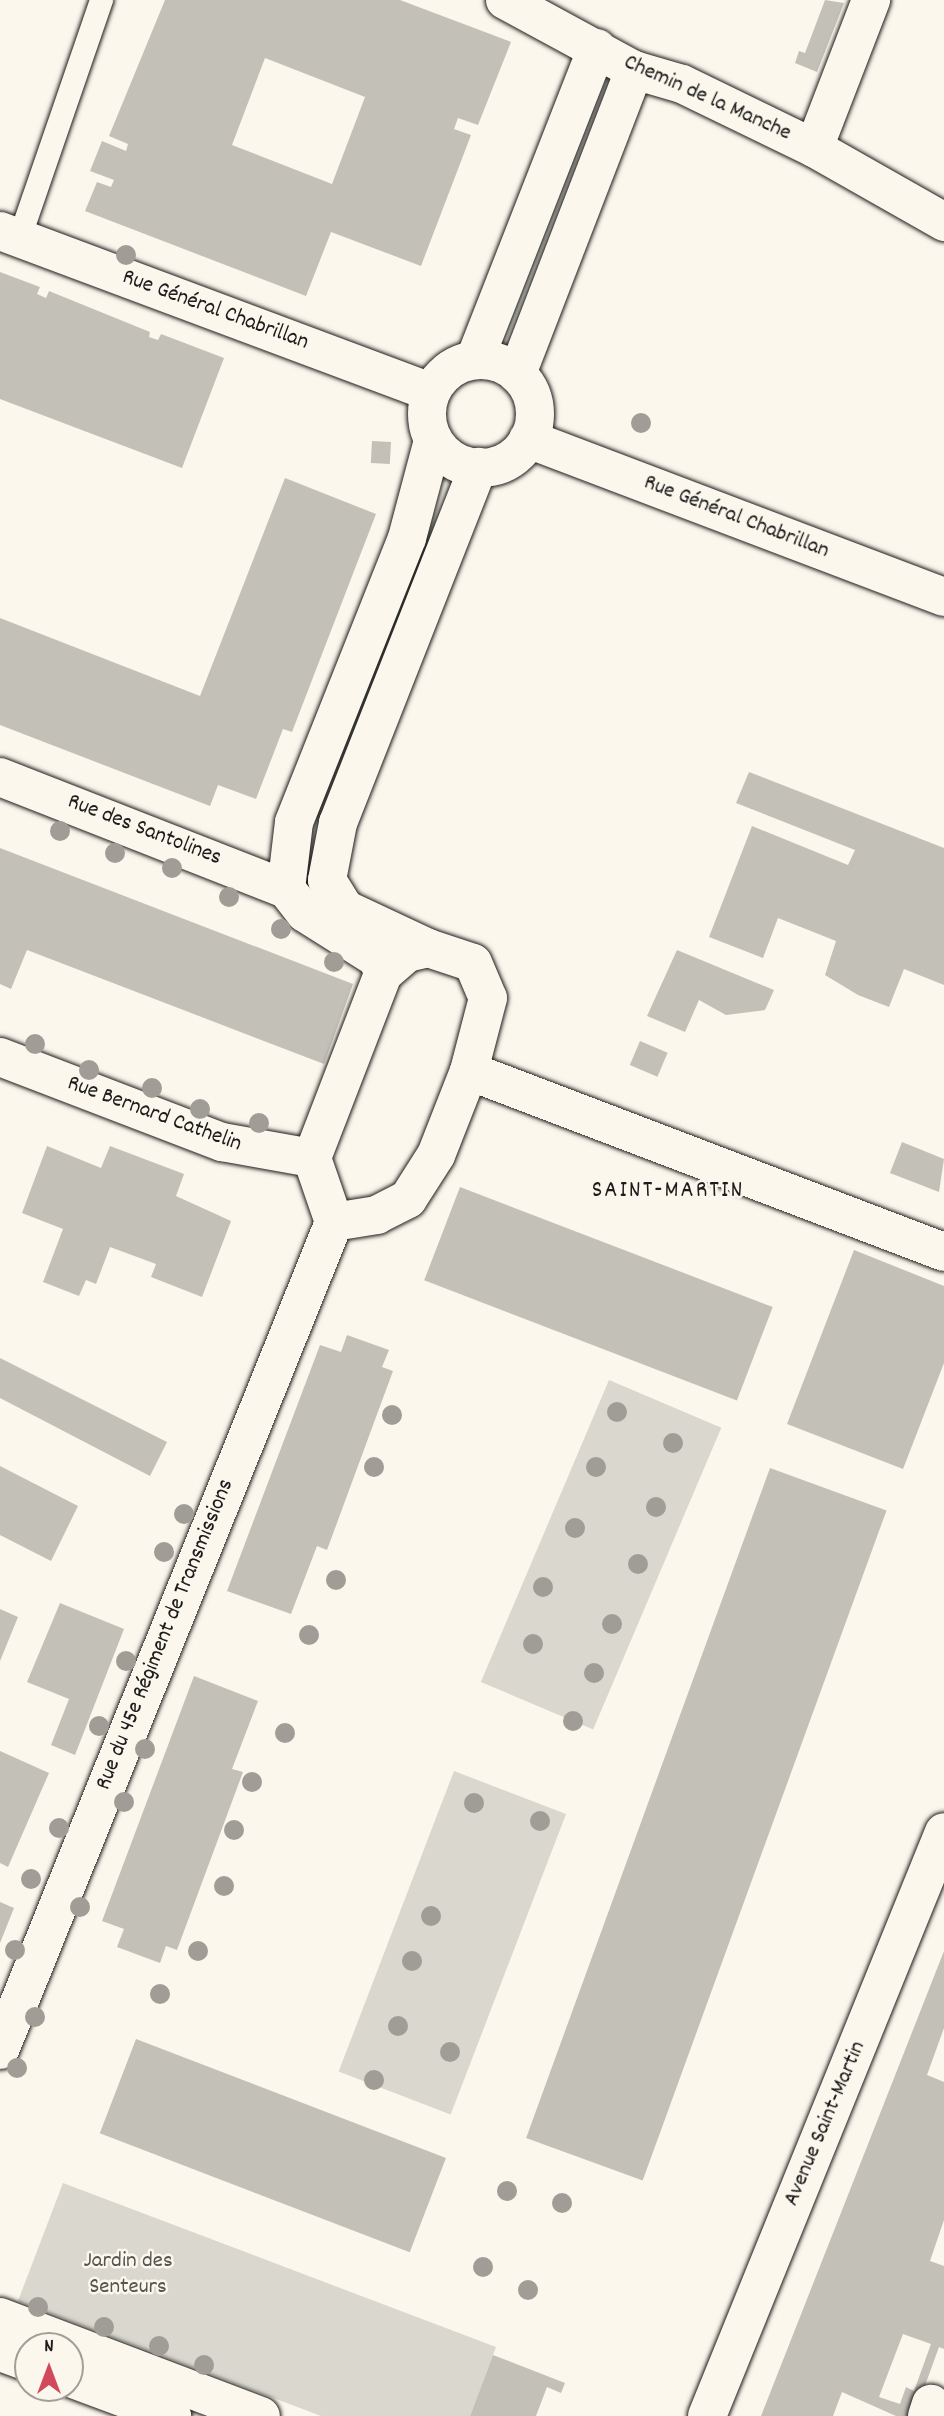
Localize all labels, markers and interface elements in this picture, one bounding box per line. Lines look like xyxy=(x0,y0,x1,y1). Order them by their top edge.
street label: Chemin de la Manche xyxy=(619,50,795,148)
street label: Rue Général Chabrillan xyxy=(118,264,312,358)
street label: Rue Général Chabrillan xyxy=(639,470,833,566)
street label: Rue des Santolines xyxy=(63,789,225,873)
street label: Rue Bernard Cathelin xyxy=(63,1071,245,1159)
district label: SAINT-MARTIN xyxy=(593,1178,743,1206)
street label: Rue du 45e Régiment de Transmissions xyxy=(91,1476,241,1794)
street label: Avenue Saint-Martin xyxy=(779,2037,873,2211)
park label: Jardin des Senteurs xyxy=(83,2248,173,2302)
north arrow xyxy=(14,2332,84,2402)
text: N xyxy=(44,2334,54,2361)

